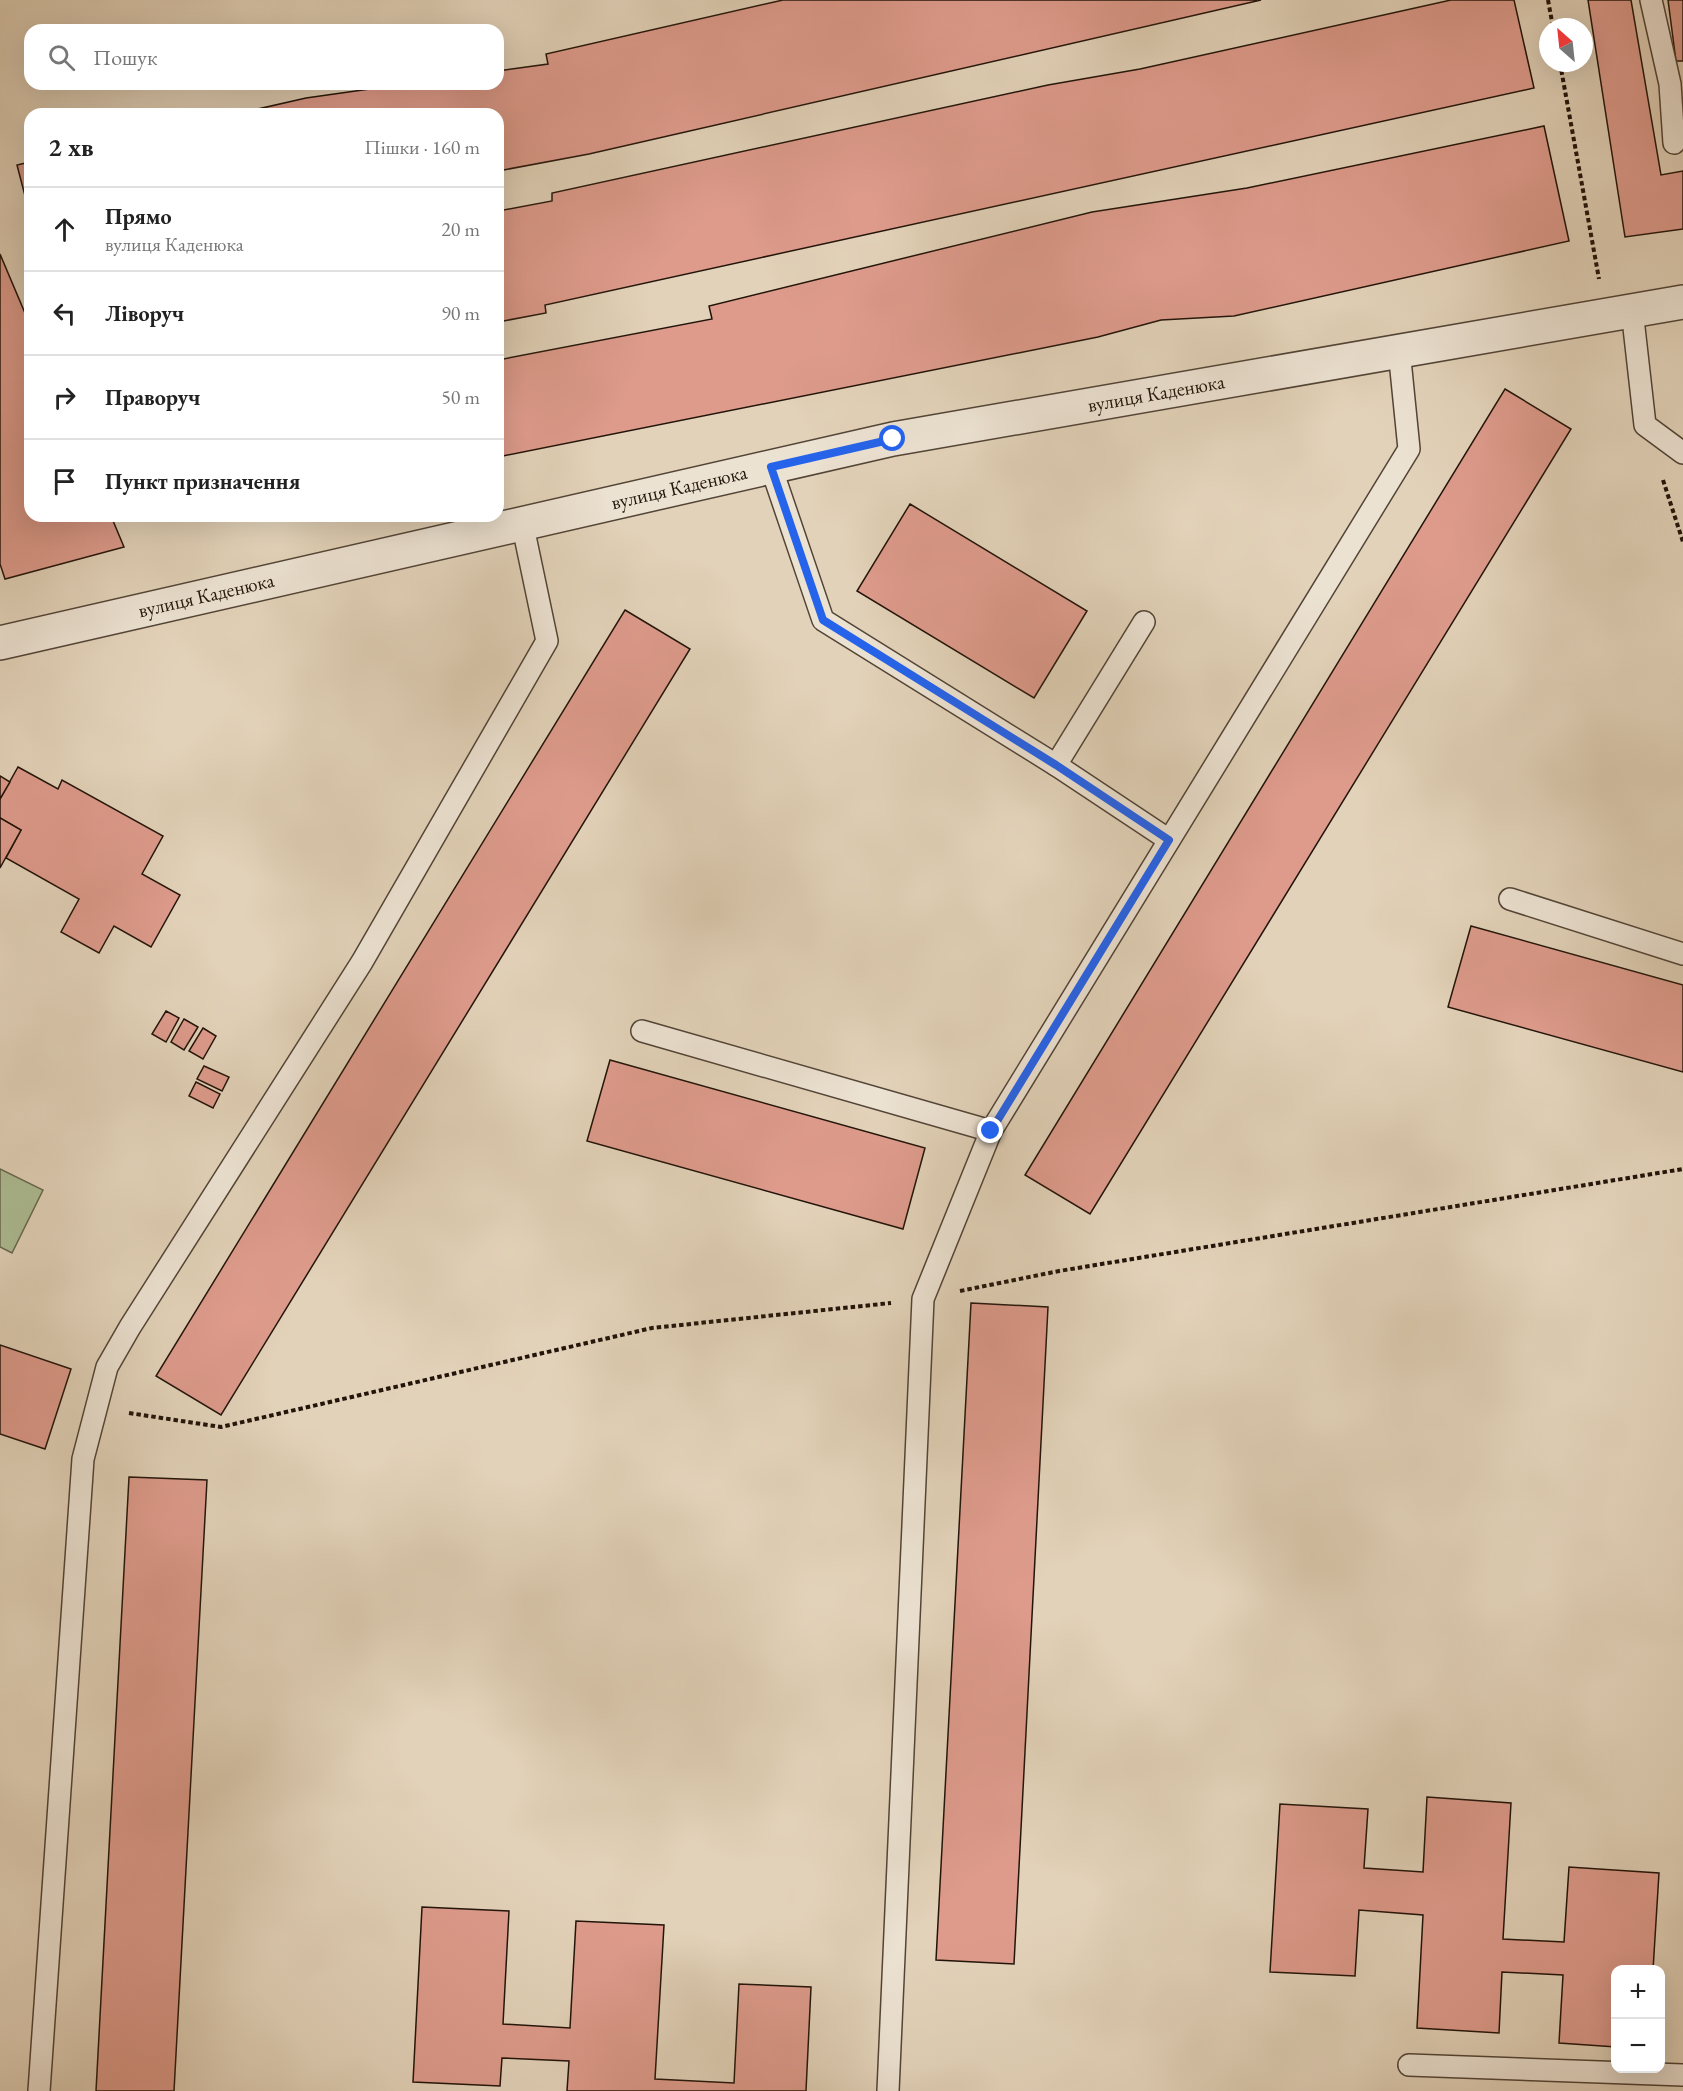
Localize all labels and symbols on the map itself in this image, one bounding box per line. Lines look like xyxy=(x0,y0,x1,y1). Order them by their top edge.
north arrow xyxy=(1539,18,1593,72)
street label: вулиця Каденюка xyxy=(1085,368,1227,418)
route start xyxy=(879,425,905,451)
street label: вулиця Каденюка xyxy=(608,459,750,515)
street label: вулиця Каденюка xyxy=(135,567,277,623)
route end xyxy=(977,1117,1003,1143)

